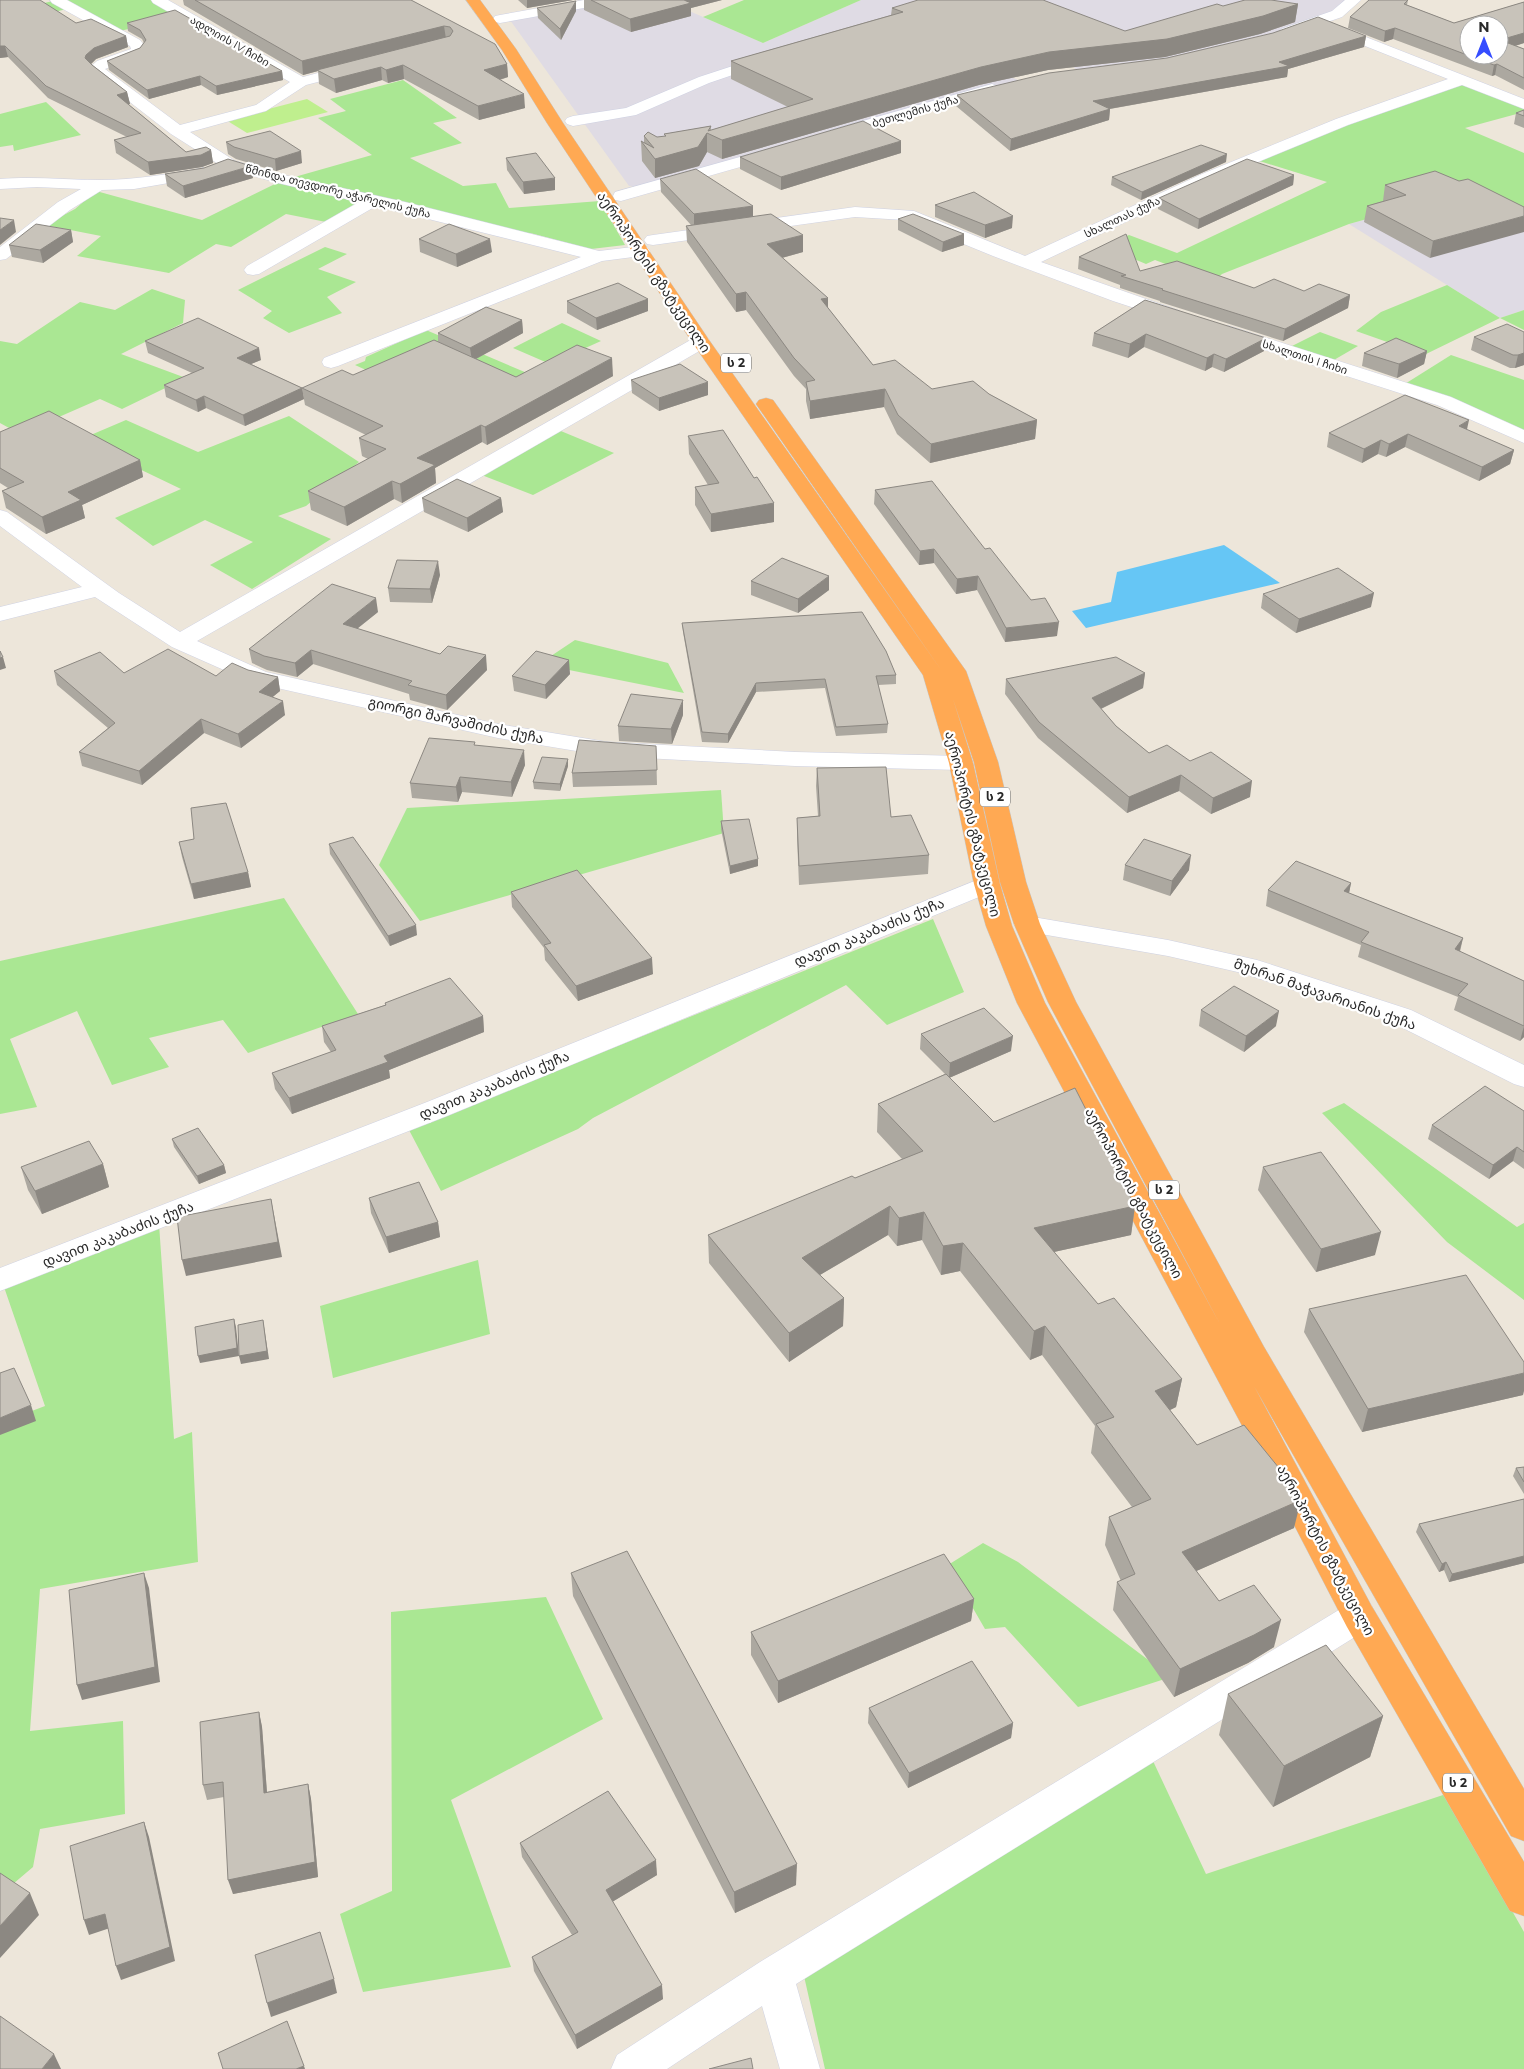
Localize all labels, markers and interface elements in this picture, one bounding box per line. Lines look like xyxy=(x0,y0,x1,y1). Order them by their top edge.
street label: ადლიის IV ჩიხი xyxy=(188,13,272,69)
north arrow xyxy=(1459,15,1509,65)
text: N xyxy=(1478,18,1490,36)
street label: ბეთლემის ქუჩა xyxy=(870,92,960,130)
street label: წმინდა თევდორე აჭარელის ქუჩა xyxy=(244,161,432,221)
street label: აეროპორტის გზატკეცილი xyxy=(593,188,715,356)
street label: სხალთას ქუჩა xyxy=(1082,193,1162,241)
street label: სხალთის I ჩიხი xyxy=(1261,337,1349,377)
road number: ს 2 xyxy=(721,353,751,372)
street label: გიორგი შარვაშიძის ქუჩა xyxy=(367,693,545,747)
street label: აეროპორტის გზატკეცილი xyxy=(941,729,1005,919)
road number: ს 2 xyxy=(980,788,1010,806)
street label: დავით კაკაბაძის ქუჩა xyxy=(791,894,947,970)
street label: მუხრან მაჭავარიანის ქუჩა xyxy=(1231,954,1419,1034)
street label: დავით კაკაბაძის ქუჩა xyxy=(416,1047,572,1123)
street label: აეროპორტის გზატკეცილი xyxy=(1081,1104,1187,1282)
road number: ს 2 xyxy=(1149,1180,1179,1200)
street label: დავით კაკაბაძის ქუჩა xyxy=(40,1197,196,1271)
street label: აეროპორტის გზატკეცილი xyxy=(1273,1461,1379,1639)
road number: ს 2 xyxy=(1443,1774,1473,1792)

